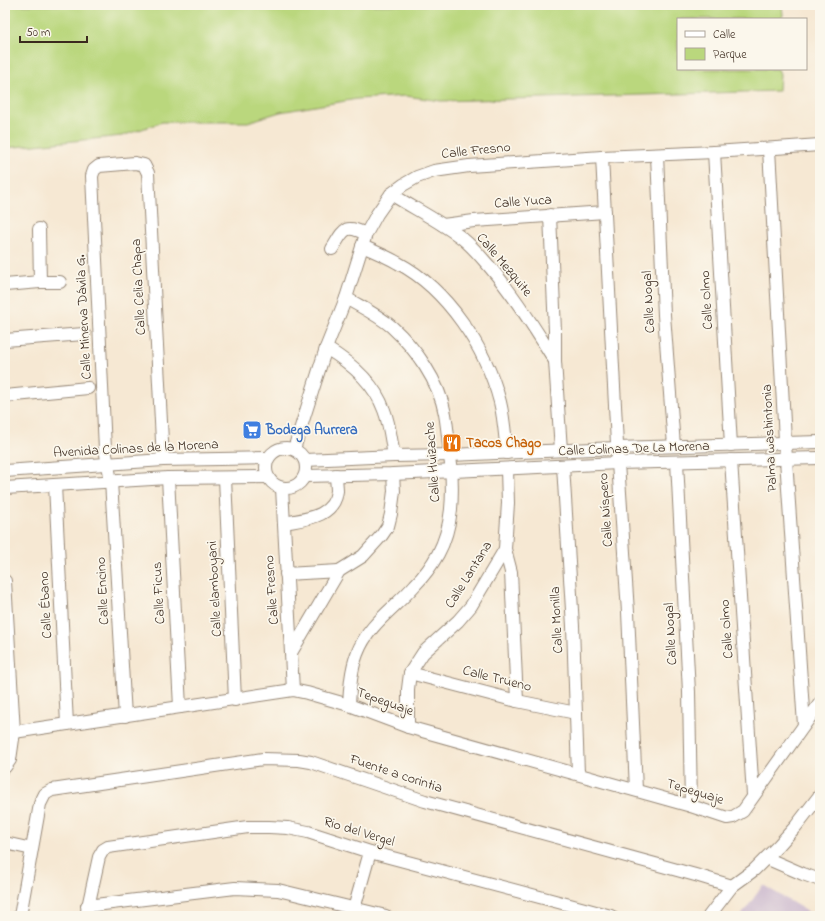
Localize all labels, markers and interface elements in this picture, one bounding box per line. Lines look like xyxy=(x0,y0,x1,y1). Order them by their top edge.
scale bar xyxy=(20,18,87,44)
legend xyxy=(677,18,807,70)
text: 50 m xyxy=(26,24,50,42)
text: Calle xyxy=(713,26,736,44)
text: Parque xyxy=(713,46,747,64)
street label: Calle Fresno xyxy=(440,137,512,165)
street label: Calle Yuca xyxy=(493,190,553,214)
street label: Calle Mezquite xyxy=(471,229,537,302)
street label: Calle Celia Chapa xyxy=(126,238,152,336)
street label: Calle Minerva Dávila G. xyxy=(70,254,98,380)
street label: Calle Nogal xyxy=(637,270,662,334)
street label: Calle Olmo xyxy=(695,270,719,330)
street label: Palma washintonia xyxy=(757,384,783,492)
supermarket icon: Bodega Aurrera xyxy=(241,419,263,441)
place label: Bodega Aurrera xyxy=(265,420,358,443)
street label: Calle Huizache xyxy=(420,420,446,503)
restaurant icon: Tacos Chago xyxy=(441,432,463,454)
place label: Tacos Chago xyxy=(466,433,541,456)
street label: Avenida Colinas de la Morena xyxy=(53,434,219,464)
street label: Calle Colinas De La Morena xyxy=(558,436,710,462)
street label: Calle Níspero xyxy=(593,472,619,548)
street label: Calle Lantana xyxy=(440,537,498,613)
street label: Calle elamboyani xyxy=(202,540,229,638)
street label: Calle Fresno xyxy=(259,555,285,625)
street label: Calle Encino xyxy=(91,556,115,626)
street label: Calle Ficus xyxy=(147,561,171,625)
street label: Calle Ébano xyxy=(34,571,58,639)
street label: Calle Monilla xyxy=(545,586,569,654)
street label: Calle Olmo xyxy=(714,599,740,659)
street label: Calle Nogal xyxy=(659,602,684,666)
street label: Calle Trueno xyxy=(460,660,534,698)
street label: Tepeguaje xyxy=(353,682,417,723)
street label: Fuente a corintia xyxy=(346,749,445,799)
street label: Tepeguaje xyxy=(663,773,727,812)
street label: Rio del Vergel xyxy=(321,811,397,854)

